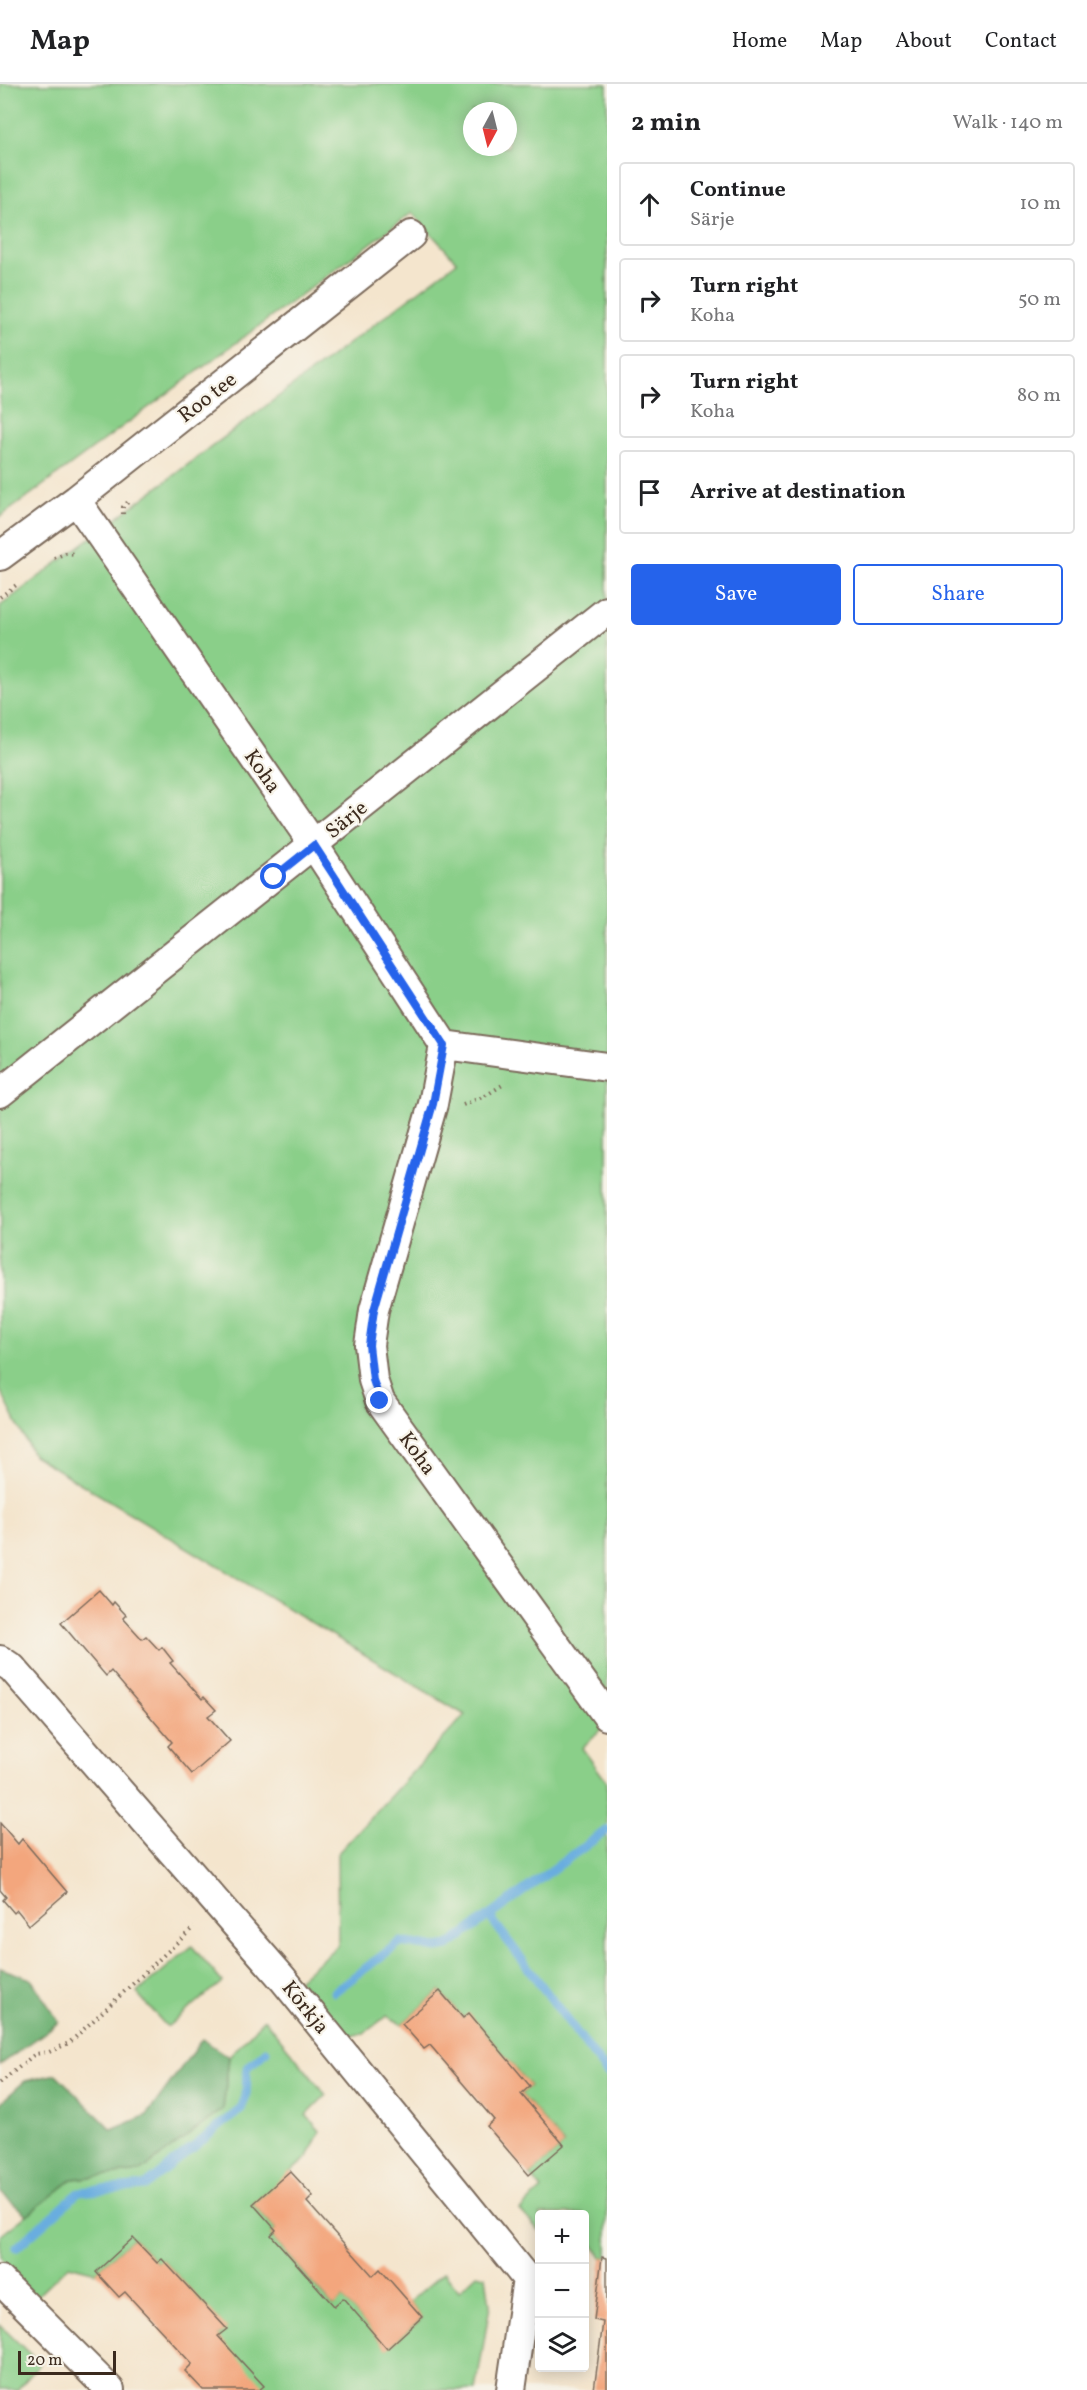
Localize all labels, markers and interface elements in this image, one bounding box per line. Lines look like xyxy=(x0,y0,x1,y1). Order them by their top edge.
text: Map xyxy=(30,22,90,61)
text: Home xyxy=(732,27,787,56)
text: Map xyxy=(820,27,862,56)
text: About xyxy=(895,27,952,56)
text: Contact xyxy=(985,27,1057,56)
north arrow xyxy=(463,102,517,156)
text: 2 min xyxy=(631,105,701,141)
text: Walk · 140 m xyxy=(953,109,1063,137)
text: Continue xyxy=(690,175,786,206)
icon: ahead xyxy=(633,188,666,221)
text: 10 m xyxy=(1020,190,1061,218)
text: Särje xyxy=(690,206,735,234)
text: Turn right xyxy=(690,271,798,302)
icon: right xyxy=(633,284,666,317)
text: 50 m xyxy=(1018,286,1061,314)
text: Koha xyxy=(690,302,735,330)
street label: Roo tee xyxy=(172,366,244,430)
text: Turn right xyxy=(690,367,798,398)
icon: right xyxy=(633,380,666,413)
text: 80 m xyxy=(1017,382,1061,410)
text: Koha xyxy=(690,398,735,426)
icon: arrive xyxy=(633,476,666,509)
text: Arrive at destination xyxy=(690,477,906,508)
button: Save xyxy=(631,564,841,625)
button: Share xyxy=(853,564,1063,625)
street label: Koha xyxy=(236,744,287,800)
street label: Särje xyxy=(320,794,374,846)
route start xyxy=(260,863,286,889)
route end xyxy=(366,1387,392,1413)
street label: Koha xyxy=(391,1426,442,1482)
street label: Kõrkja xyxy=(274,1975,335,2041)
map controls xyxy=(535,2210,589,2372)
button: + xyxy=(535,2210,589,2264)
button: − xyxy=(535,2264,589,2318)
button: layers xyxy=(535,2318,589,2372)
scale bar xyxy=(18,2348,116,2376)
text: 20 m xyxy=(27,2350,62,2372)

